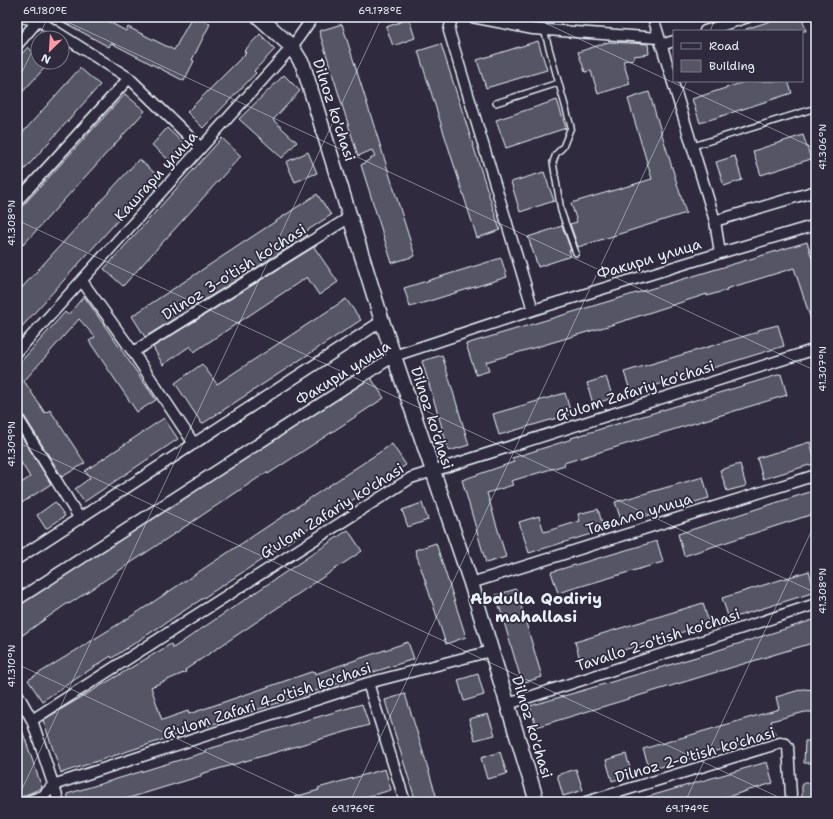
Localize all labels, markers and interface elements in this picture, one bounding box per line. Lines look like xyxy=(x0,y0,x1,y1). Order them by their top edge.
text: 69.180°E xyxy=(23,4,67,17)
text: 69.178°E xyxy=(358,4,402,17)
north arrow xyxy=(30,30,70,70)
legend xyxy=(673,30,803,82)
text: Road xyxy=(709,38,740,54)
text: N xyxy=(39,50,53,67)
street label: Dilnoz ko'chasi xyxy=(308,56,360,164)
text: Building xyxy=(709,58,755,74)
text: 41.306°N xyxy=(816,124,829,170)
street label: Кашгари улица xyxy=(110,126,202,226)
text: 41.308°N xyxy=(5,200,18,246)
street label: Dilnoz 3-o'tish ko'chasi xyxy=(158,219,310,325)
street label: Факири улица xyxy=(594,233,704,284)
street label: Факири улица xyxy=(292,335,395,410)
text: 41.307°N xyxy=(816,346,829,392)
street label: G'ulom Zafariy ko'chasi xyxy=(553,356,717,426)
street label: Dilnoz ko'chasi xyxy=(406,364,458,472)
text: 41.309°N xyxy=(5,421,18,467)
street label: G'ulom Zafariy ko'chasi xyxy=(256,458,408,564)
street label: Тавалло улица xyxy=(583,488,695,540)
text: 41.308°N xyxy=(816,568,829,614)
district label: Abdulla Qodiriy mahallasi xyxy=(470,588,602,627)
street label: Tavallo 2-o'tish ko'chasi xyxy=(573,604,743,676)
text: 41.310°N xyxy=(5,645,18,687)
street label: G'ulom Zafari 4-o'tish ko'chasi xyxy=(160,658,374,744)
street label: Dilnoz ko'chasi xyxy=(507,673,557,781)
street label: Dilnoz 2-o'tish ko'chasi xyxy=(613,723,777,787)
text: 69.176°E xyxy=(331,802,375,815)
text: 69.174°E xyxy=(665,802,709,815)

